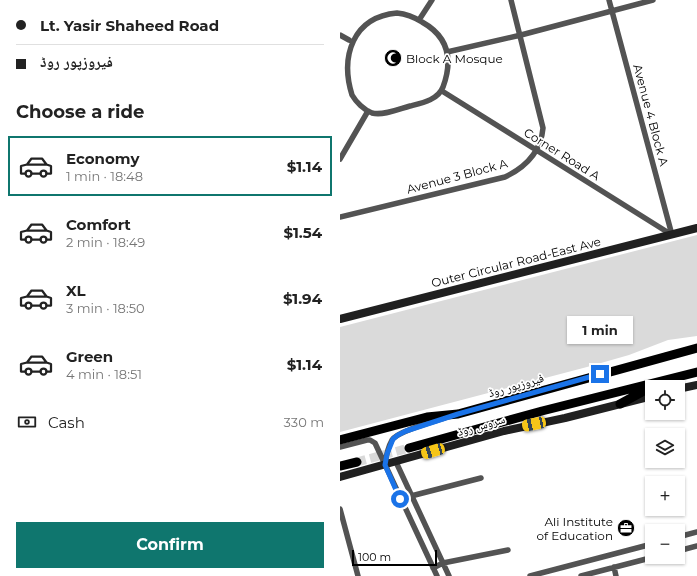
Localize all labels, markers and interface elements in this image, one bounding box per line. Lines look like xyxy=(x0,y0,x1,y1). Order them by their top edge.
text: Lt. Yasir Shaheed Road xyxy=(40,16,219,35)
mosque icon: Block A Mosque xyxy=(383,48,403,68)
place label: Block A Mosque xyxy=(406,51,503,66)
text: فیروزپور روڈ xyxy=(40,52,113,71)
street label: Avenue 4 Block A xyxy=(630,62,672,168)
text: Choose a ride xyxy=(16,101,144,123)
street label: Corner Road A xyxy=(521,125,603,184)
icon: car xyxy=(18,148,54,184)
text: Economy xyxy=(66,149,139,168)
street label: Avenue 3 Block A xyxy=(405,155,509,197)
text: $1.14 xyxy=(287,157,322,176)
text: 1 min · 18:48 xyxy=(66,168,143,184)
icon: car xyxy=(18,214,54,250)
text: Comfort xyxy=(66,215,131,234)
text: $1.54 xyxy=(284,223,322,242)
text: 2 min · 18:49 xyxy=(66,234,145,250)
street label: Outer Circular Road-East Ave xyxy=(430,234,602,290)
icon: car xyxy=(18,280,54,316)
text: XL xyxy=(66,281,85,300)
text: $1.94 xyxy=(283,289,322,308)
text: 3 min · 18:50 xyxy=(66,300,145,316)
callout: 1 min xyxy=(567,316,633,344)
text: 1 min xyxy=(582,322,618,338)
icon: car xyxy=(18,346,54,382)
text: Green xyxy=(66,347,113,366)
text: $1.14 xyxy=(287,355,322,374)
route end xyxy=(591,365,609,383)
text: 4 min · 18:51 xyxy=(66,366,142,382)
street label: فیروزپور روڈ xyxy=(486,370,546,400)
map controls xyxy=(645,380,685,564)
button: locate xyxy=(645,380,685,420)
icon: cash xyxy=(16,411,38,433)
street label: سروس روڈ xyxy=(455,411,507,439)
text: Cash xyxy=(48,413,85,432)
text: 330 m xyxy=(284,414,324,430)
car xyxy=(521,416,547,432)
button: layers xyxy=(645,428,685,468)
car xyxy=(420,442,446,460)
button: + xyxy=(645,476,685,516)
route start xyxy=(391,490,409,508)
place label: Ali Institute of Education xyxy=(537,514,613,543)
office icon: Ali Institute of Education xyxy=(616,518,636,538)
button: Confirm xyxy=(16,522,324,568)
button: − xyxy=(645,524,685,564)
scale bar xyxy=(352,548,437,567)
text: 100 m xyxy=(358,550,391,564)

